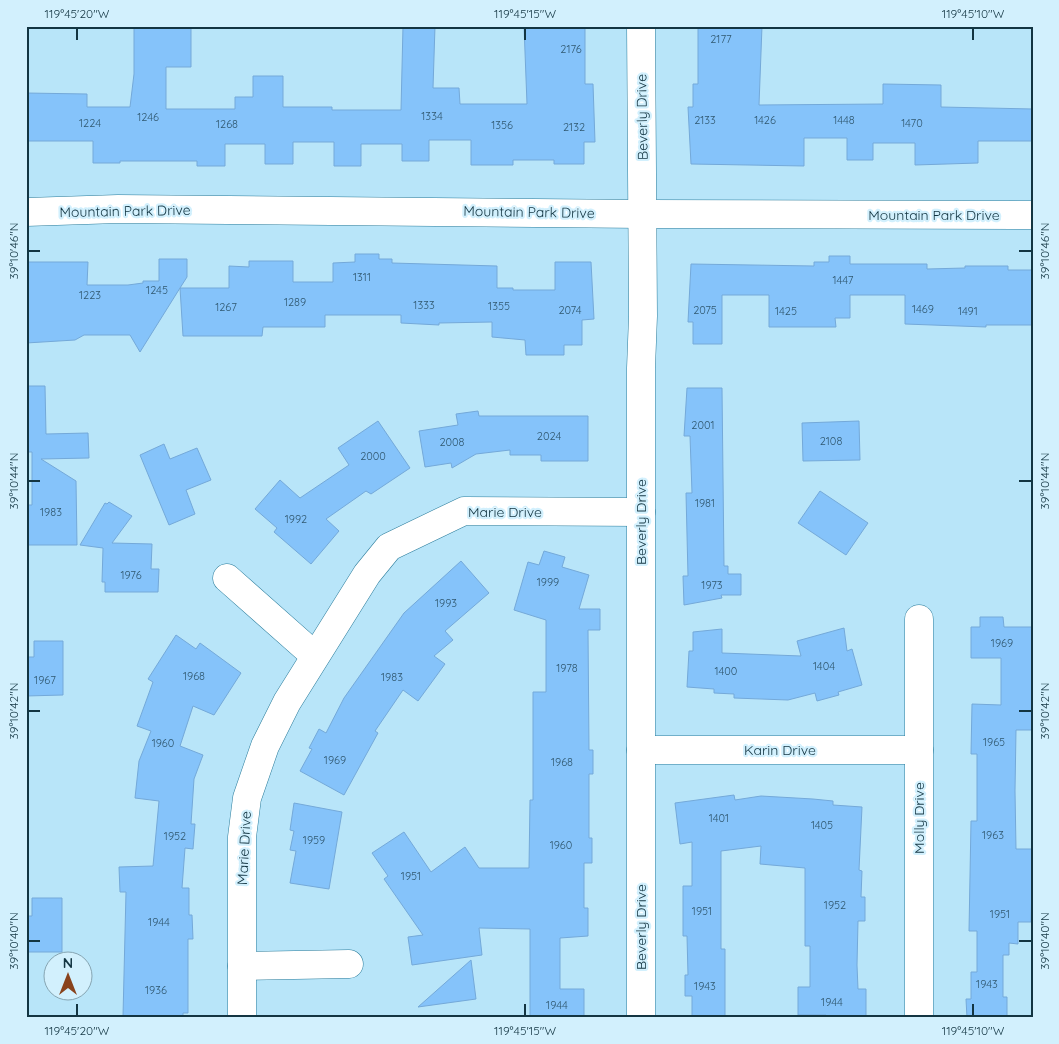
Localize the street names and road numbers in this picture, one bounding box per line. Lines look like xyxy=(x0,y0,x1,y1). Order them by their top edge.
street label: Beverly Drive xyxy=(632,74,652,160)
street label: Mountain Park Drive xyxy=(59,201,191,221)
street label: Mountain Park Drive xyxy=(463,202,595,222)
street label: Mountain Park Drive xyxy=(868,206,1000,224)
street label: Beverly Drive xyxy=(632,479,650,565)
street label: Marie Drive xyxy=(468,503,542,521)
street label: Karin Drive xyxy=(744,741,816,759)
street label: Molly Drive xyxy=(910,782,928,854)
street label: Marie Drive xyxy=(233,811,255,885)
street label: Beverly Drive xyxy=(632,884,650,970)

